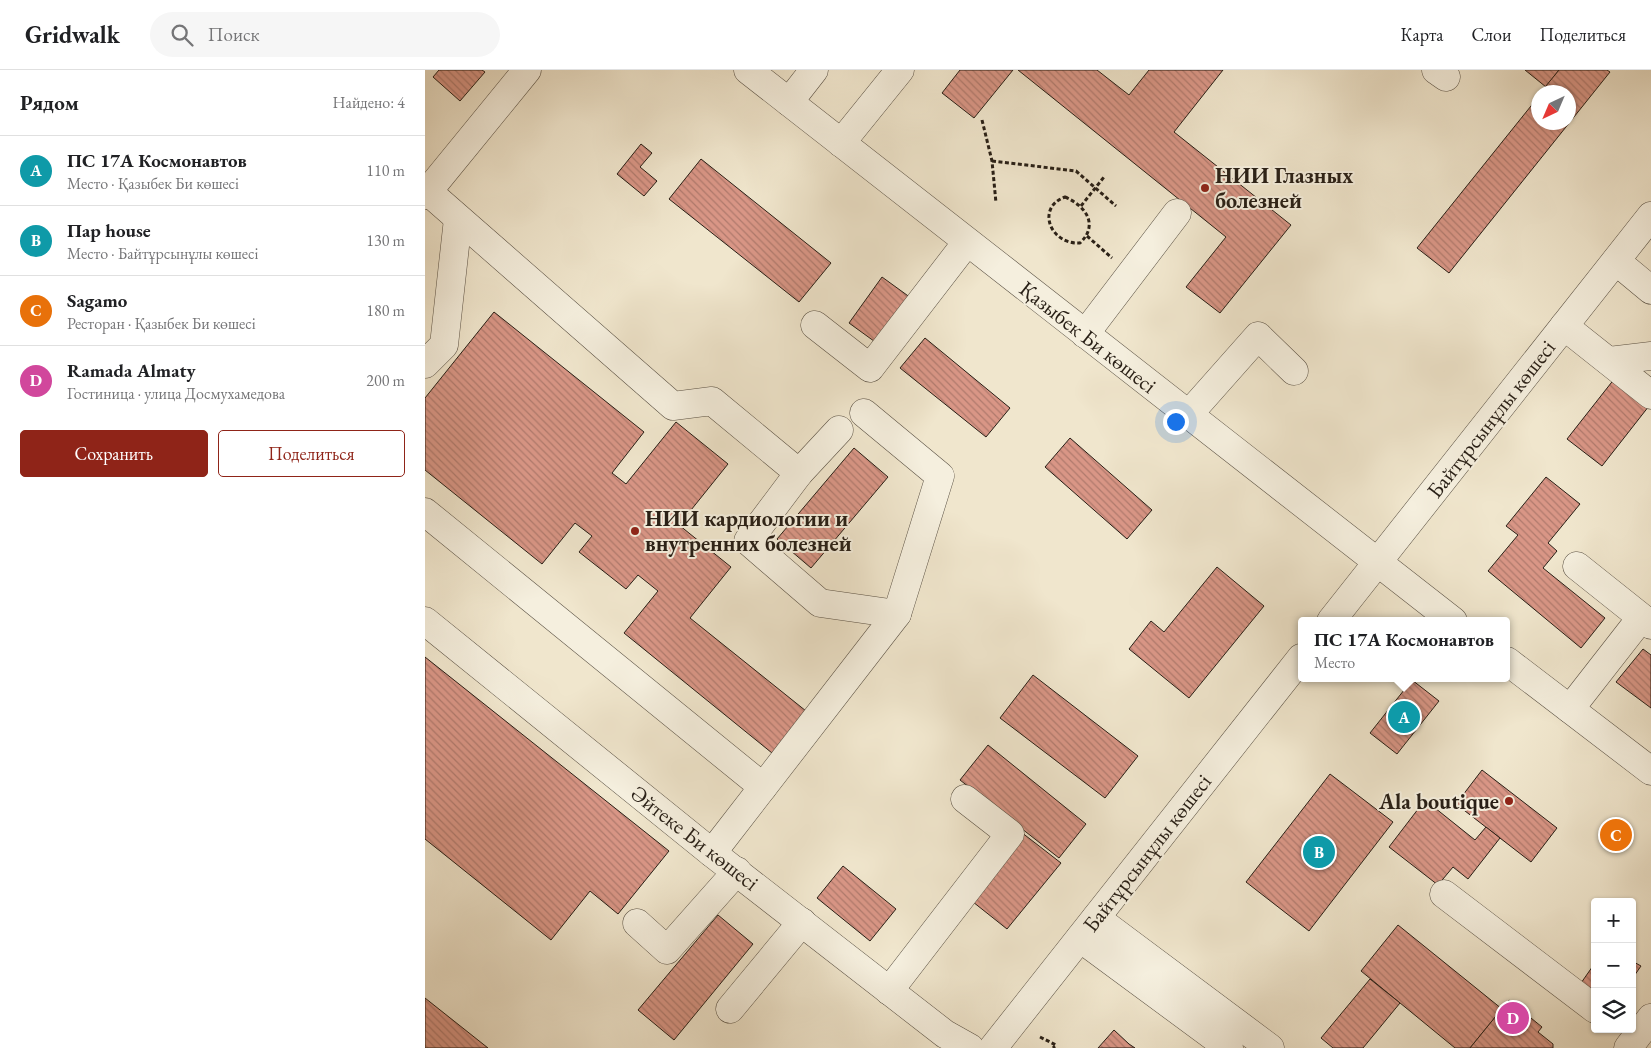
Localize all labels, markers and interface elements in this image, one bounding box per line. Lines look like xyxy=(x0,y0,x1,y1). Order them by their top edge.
search box xyxy=(150,12,500,57)
text: Gridwalk xyxy=(25,19,120,50)
icon: search xyxy=(168,21,196,49)
text: Поиск xyxy=(208,22,260,47)
text: Карта xyxy=(1401,23,1444,46)
text: Слои xyxy=(1472,23,1511,46)
text: Поделиться xyxy=(1539,23,1626,46)
north arrow xyxy=(1531,85,1576,130)
text: Рядом xyxy=(20,89,79,116)
text: Найдено: 4 xyxy=(333,92,405,113)
text: ПС 17А Космонавтов xyxy=(67,148,247,173)
text: A xyxy=(30,160,42,181)
text: 110 m xyxy=(366,160,405,181)
place label: НИИ Глазных болезней xyxy=(1215,161,1353,215)
text: Место · Қазыбек Би көшесі xyxy=(67,173,239,194)
marker: НИИ Глазных болезней xyxy=(1199,182,1211,194)
text: Пар house xyxy=(67,218,151,243)
text: B xyxy=(31,230,41,251)
text: 130 m xyxy=(366,230,405,251)
text: Место · Байтұрсынұлы көшесі xyxy=(67,243,258,264)
street label: Қазыбек Би көшесі xyxy=(1013,274,1163,400)
text: Sagamo xyxy=(67,288,127,313)
text: C xyxy=(30,300,42,321)
text: 180 m xyxy=(366,300,405,321)
text: Ресторан · Қазыбек Би көшесі xyxy=(67,313,256,334)
street label: Байтұрсынұлы көшесі xyxy=(1420,334,1562,504)
text: Ramada Almaty xyxy=(67,358,196,383)
text: D xyxy=(30,370,42,391)
text: 200 m xyxy=(366,370,405,391)
text: Гостиница · улица Досмухамедова xyxy=(67,383,285,404)
your location xyxy=(1163,409,1189,435)
button: Сохранить xyxy=(20,430,208,477)
button: Поделиться xyxy=(218,430,405,477)
place label: НИИ кардиологии и внутренних болезней xyxy=(645,504,852,558)
marker: НИИ кардиологии и внутренних болезней xyxy=(629,525,641,537)
popup xyxy=(1298,617,1510,682)
text: ПС 17А Космонавтов xyxy=(1314,627,1494,652)
text: Место xyxy=(1314,652,1355,673)
pin: A xyxy=(1388,698,1420,736)
street label: Байтұрсынұлы көшесі xyxy=(1076,768,1218,938)
street label: Әйтеке Би көшесі xyxy=(625,779,765,897)
place label: Ala boutique xyxy=(1378,787,1499,816)
marker: Ala boutique xyxy=(1503,795,1515,807)
pin: C xyxy=(1600,816,1632,854)
pin: B xyxy=(1303,833,1335,871)
map controls xyxy=(1591,898,1636,1033)
button: + xyxy=(1591,898,1636,943)
button: − xyxy=(1591,943,1636,988)
button: layers xyxy=(1591,988,1636,1033)
pin: D xyxy=(1497,999,1529,1037)

